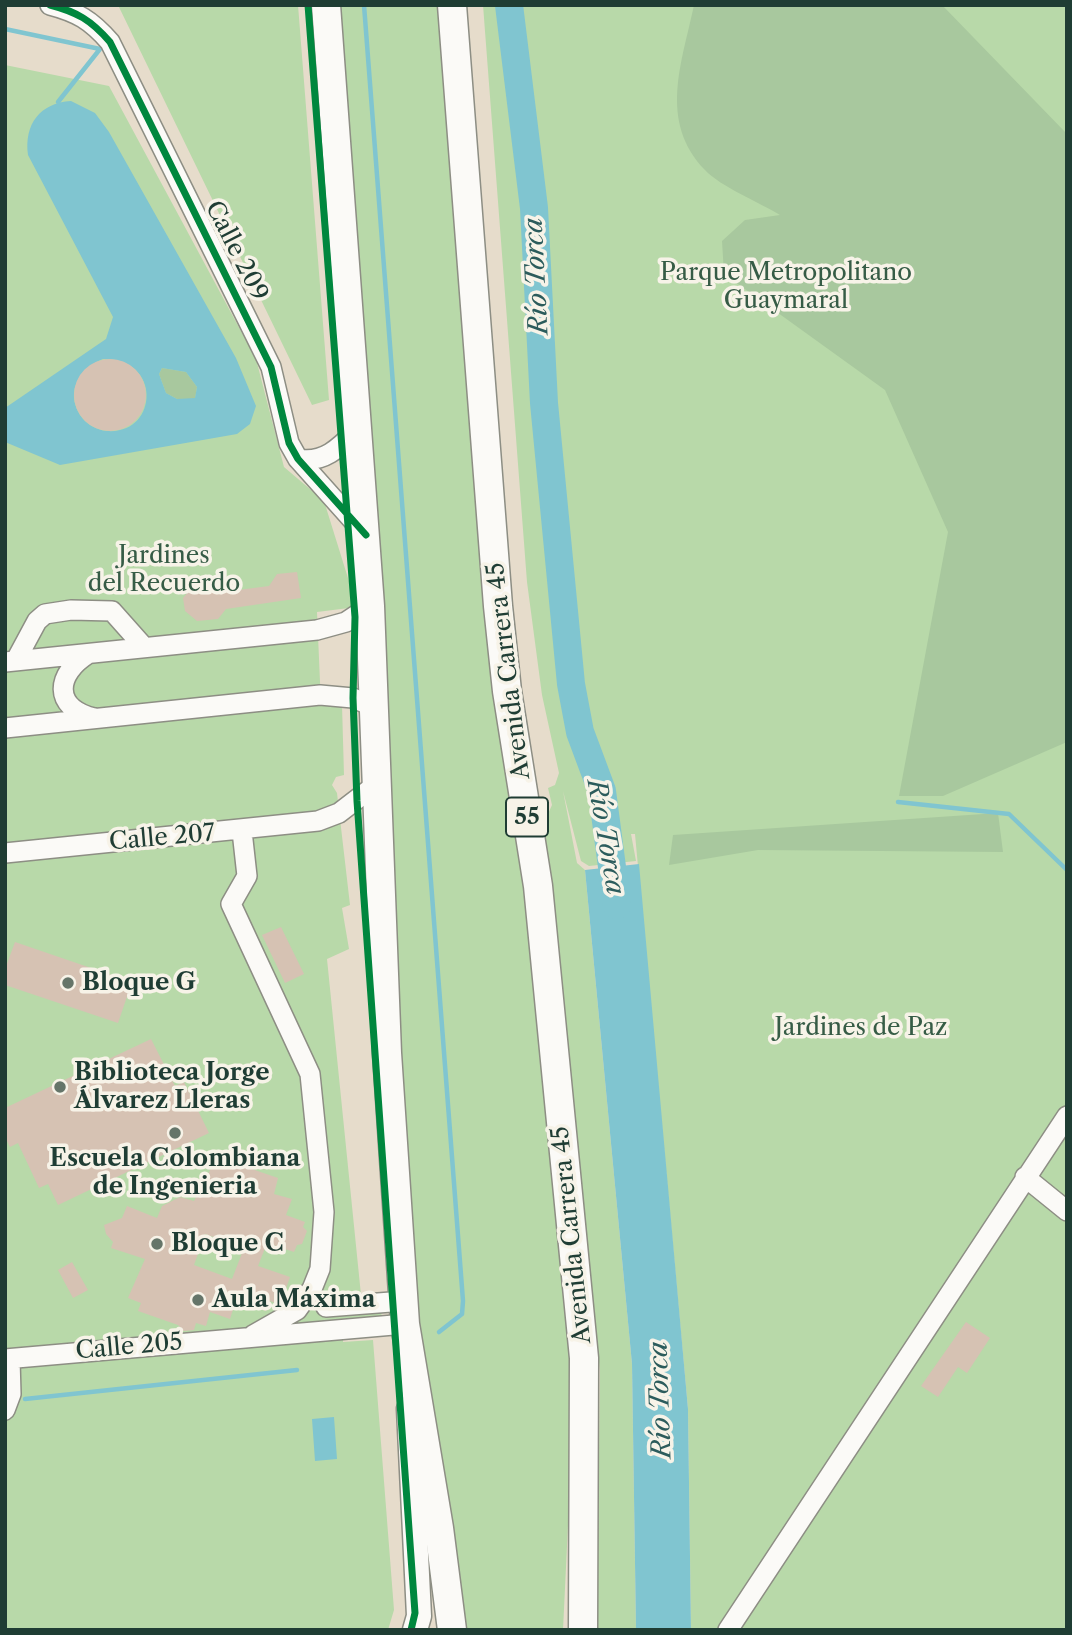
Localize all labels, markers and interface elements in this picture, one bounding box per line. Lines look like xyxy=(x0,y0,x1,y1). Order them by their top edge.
street label: Calle 209 xyxy=(199,196,273,306)
water label: Río Torca xyxy=(518,217,556,335)
park label: Parque Metropolitano Guaymaral xyxy=(660,259,912,315)
park label: Jardines del Recuerdo xyxy=(88,542,240,598)
street label: Avenida Carrera 45 xyxy=(481,561,537,781)
water label: Río Torca xyxy=(579,777,631,897)
road number: 55 xyxy=(506,797,548,836)
street label: Calle 207 xyxy=(108,819,216,857)
place label: Bloque G xyxy=(82,969,196,997)
marker: Bloque G xyxy=(60,975,76,991)
park label: Jardines de Paz xyxy=(775,1014,947,1042)
place label: Biblioteca Jorge Álvarez Lleras xyxy=(74,1059,269,1115)
marker: Biblioteca Jorge Álvarez Lleras xyxy=(52,1079,68,1095)
marker: Escuela Colombiana de Ingenieria xyxy=(167,1125,183,1141)
street label: Avenida Carrera 45 xyxy=(546,1125,598,1345)
place label: Escuela Colombiana de Ingenieria xyxy=(50,1145,300,1201)
place label: Bloque C xyxy=(171,1230,284,1258)
marker: Bloque C xyxy=(149,1236,165,1252)
place label: Aula Máxima xyxy=(212,1286,376,1314)
marker: Aula Máxima xyxy=(190,1292,206,1308)
street label: Calle 205 xyxy=(74,1328,184,1366)
water label: Río Torca xyxy=(643,1341,679,1459)

